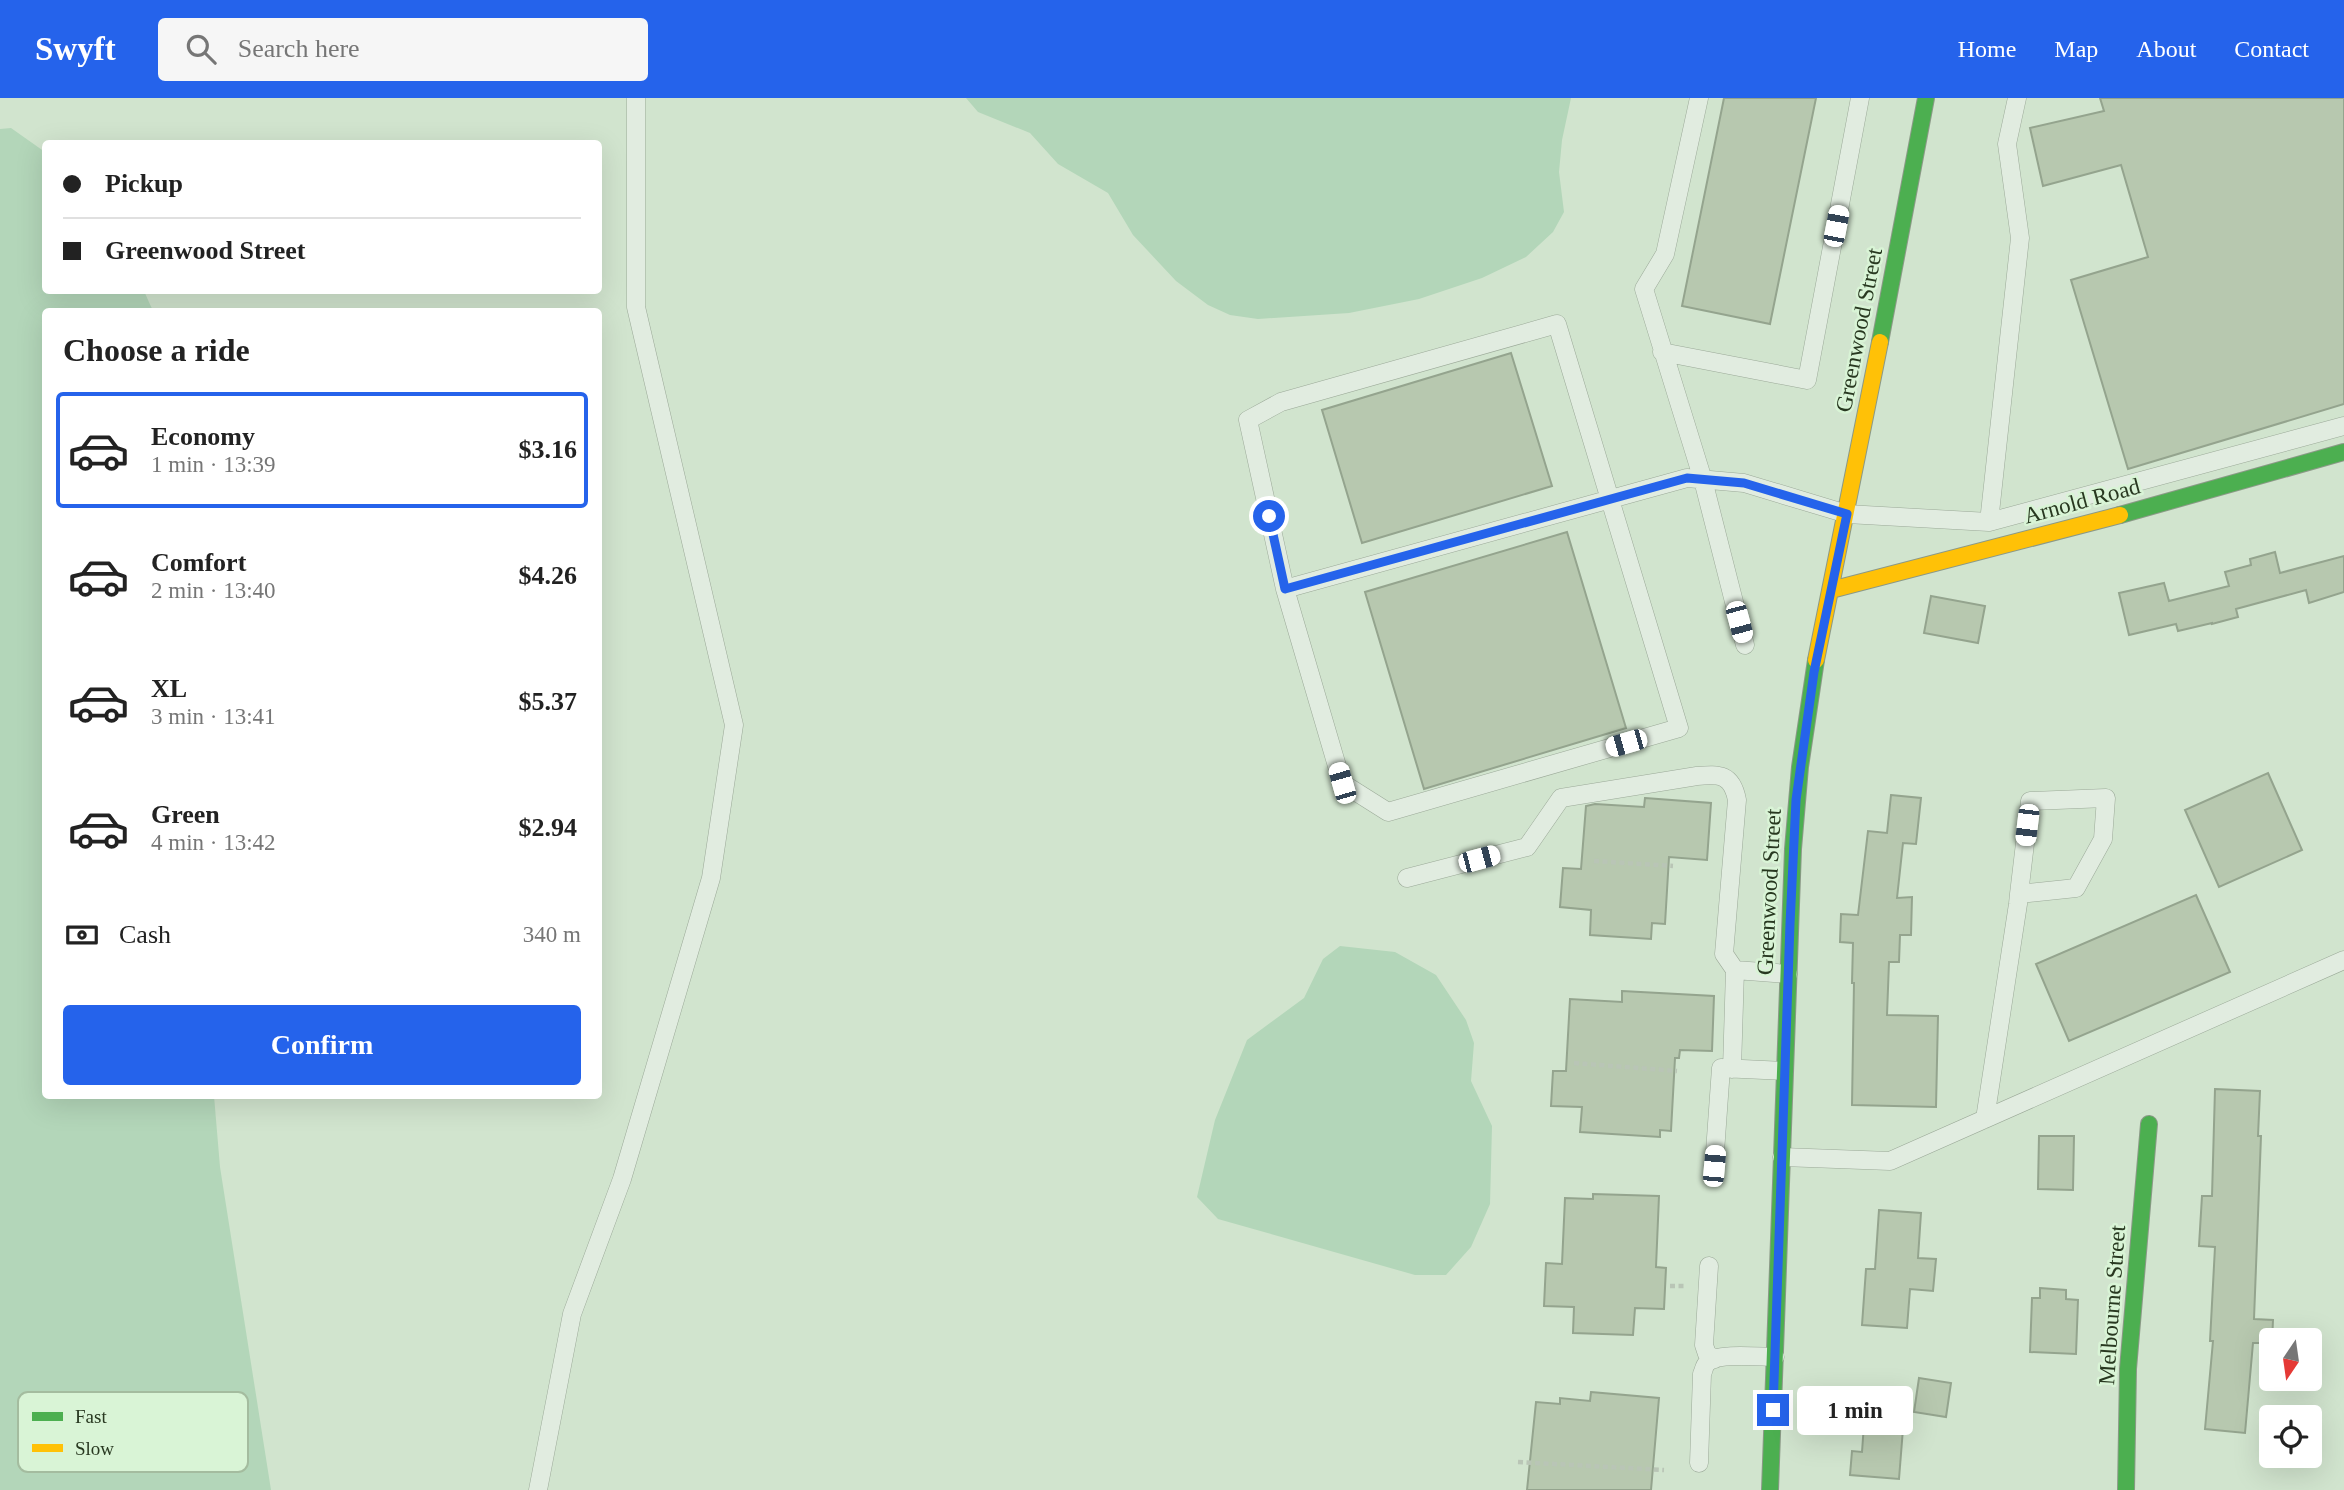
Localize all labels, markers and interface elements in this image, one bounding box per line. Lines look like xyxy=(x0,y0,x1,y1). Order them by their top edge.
search box xyxy=(158,18,648,81)
icon: search xyxy=(182,30,220,68)
text: Swyft xyxy=(35,31,116,67)
text: Search here xyxy=(238,34,360,63)
text: Home xyxy=(1958,36,2016,62)
text: Map xyxy=(2054,36,2098,62)
text: About xyxy=(2136,36,2196,62)
text: Contact xyxy=(2234,36,2309,62)
text: Pickup xyxy=(105,169,183,198)
car xyxy=(1822,203,1851,249)
text: Greenwood Street xyxy=(105,236,306,265)
street label: Greenwood Street xyxy=(1831,245,1887,414)
text: Choose a ride xyxy=(63,332,250,368)
icon: car xyxy=(67,419,130,482)
text: Economy xyxy=(151,422,255,451)
text: $3.16 xyxy=(519,435,577,464)
text: 1 min · 13:39 xyxy=(151,452,276,477)
street label: Arnold Road xyxy=(2021,473,2143,529)
route start xyxy=(1253,500,1285,532)
icon: car xyxy=(67,545,130,608)
text: Comfort xyxy=(151,548,246,577)
text: $4.26 xyxy=(519,561,577,590)
text: 2 min · 13:40 xyxy=(151,578,276,603)
car xyxy=(1724,599,1755,645)
icon: car xyxy=(67,671,130,734)
text: XL xyxy=(151,674,187,703)
text: $5.37 xyxy=(519,687,577,716)
text: 3 min · 13:41 xyxy=(151,704,276,729)
car xyxy=(1603,727,1650,759)
car xyxy=(1327,760,1358,806)
icon: car xyxy=(67,797,130,860)
text: Green xyxy=(151,800,220,829)
car xyxy=(2015,803,2040,847)
street label: Greenwood Street xyxy=(1752,808,1786,976)
text: $2.94 xyxy=(519,813,577,842)
text: 4 min · 13:42 xyxy=(151,830,276,855)
car xyxy=(1456,843,1503,875)
icon: cash xyxy=(63,916,101,954)
text: Cash xyxy=(119,920,171,949)
text: 340 m xyxy=(523,922,581,947)
button: Confirm xyxy=(63,1005,581,1085)
car xyxy=(1702,1144,1727,1188)
street label: Melbourne Street xyxy=(2094,1224,2130,1386)
north arrow xyxy=(2259,1328,2322,1391)
map controls xyxy=(2259,1328,2322,1468)
callout: 1 min xyxy=(1798,1386,1913,1434)
legend xyxy=(18,1392,248,1472)
route end xyxy=(1757,1394,1789,1426)
text: 1 min xyxy=(1827,1398,1883,1423)
button: locate xyxy=(2259,1405,2322,1468)
text: Fast xyxy=(75,1406,107,1427)
text: Slow xyxy=(75,1438,114,1459)

